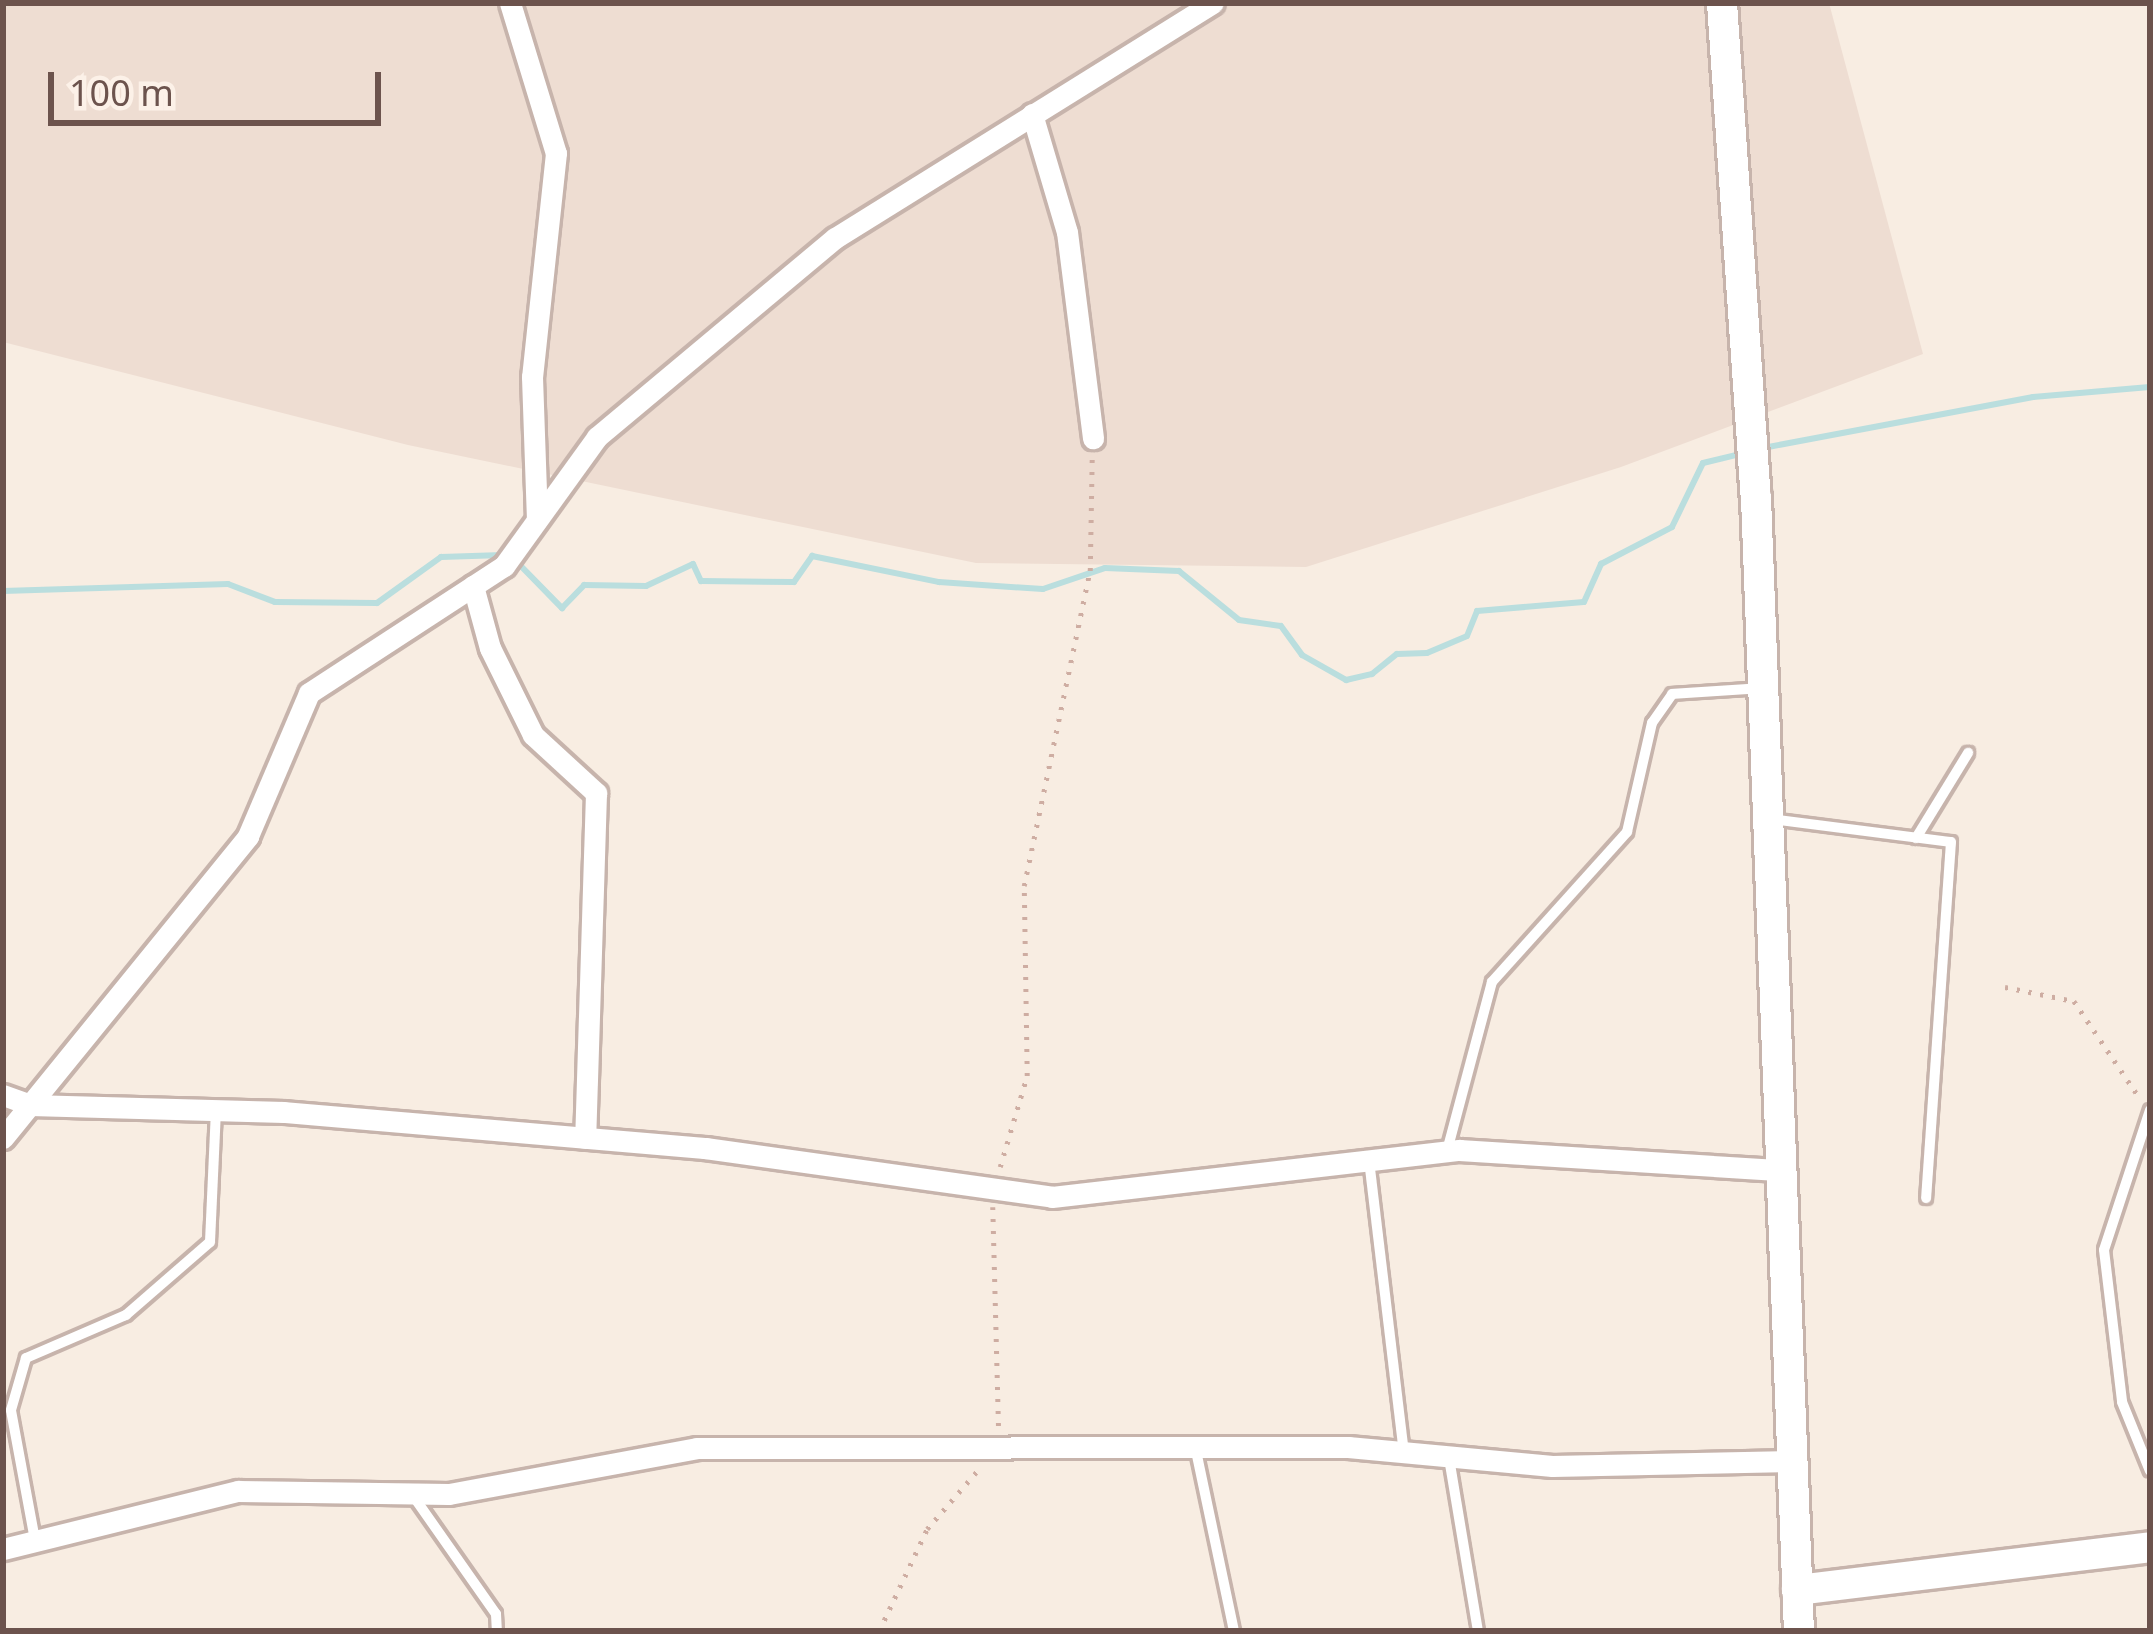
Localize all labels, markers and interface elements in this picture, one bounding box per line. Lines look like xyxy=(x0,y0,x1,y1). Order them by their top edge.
scale bar xyxy=(54,48,387,122)
text: 100 m xyxy=(69,68,174,117)

